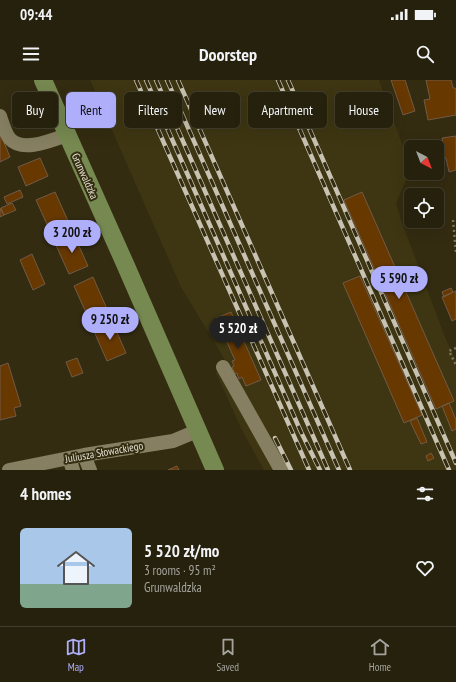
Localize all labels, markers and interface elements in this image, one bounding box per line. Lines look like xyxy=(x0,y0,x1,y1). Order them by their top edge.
text: 09:44 xyxy=(20,5,52,24)
icon: menu xyxy=(20,43,42,65)
text: Doorstep xyxy=(199,43,257,66)
icon: search xyxy=(414,43,436,65)
chip: Buy xyxy=(12,92,58,128)
chip: Rent xyxy=(66,92,116,128)
chip: Filters xyxy=(124,92,182,128)
chip: New xyxy=(190,92,240,128)
chip: Apartment xyxy=(248,92,327,128)
chip: House xyxy=(335,92,393,128)
north arrow xyxy=(404,140,444,180)
map controls xyxy=(404,140,444,228)
street label: Grunwaldzka xyxy=(69,151,101,201)
button: locate xyxy=(404,188,444,228)
pin: 3 200 zł xyxy=(31,220,113,254)
text: 3 200 zł xyxy=(53,224,91,241)
pin: 5 590 zł xyxy=(358,266,440,300)
text: 5 590 zł xyxy=(380,270,418,287)
pin: 9 250 zł xyxy=(69,307,151,341)
text: 9 250 zł xyxy=(91,311,129,328)
pin: 5 520 zł xyxy=(197,316,279,350)
text: 5 520 zł xyxy=(219,320,257,337)
street label: Juliusza Słowackiego xyxy=(63,438,144,466)
text: 4 homes xyxy=(20,483,71,505)
icon: filters xyxy=(414,483,436,505)
text: 5 520 zł/mo xyxy=(144,540,219,562)
icon: home xyxy=(52,544,100,592)
icon: heart xyxy=(414,557,436,579)
text: 3 rooms · 95 m² xyxy=(144,562,216,579)
text: Grunwaldzka xyxy=(144,579,202,596)
tab: Map xyxy=(65,636,87,674)
tab: Saved xyxy=(216,636,239,674)
tab: Home xyxy=(369,636,391,674)

